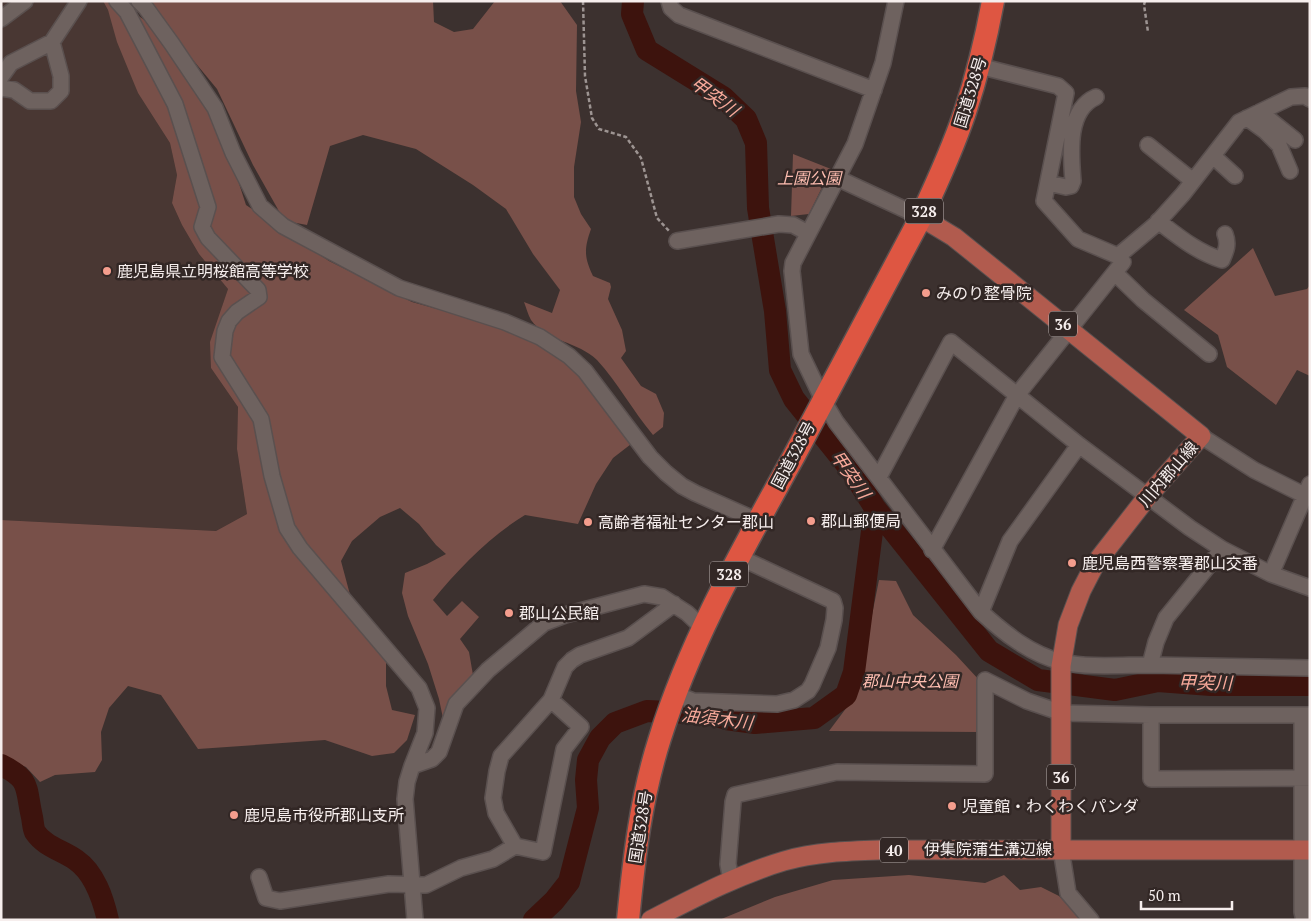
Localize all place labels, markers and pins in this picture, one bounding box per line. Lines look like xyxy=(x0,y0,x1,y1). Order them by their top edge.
place label: 鹿児島県立明桜館高等学校 xyxy=(117,260,309,282)
marker: 鹿児島県立明桜館高等学校 xyxy=(101,265,113,277)
place label: みのり整骨院 xyxy=(936,282,1032,304)
marker: みのり整骨院 xyxy=(920,287,932,299)
place label: 郡山郵便局 xyxy=(821,510,901,532)
place label: 高齢者福祉センター郡山 xyxy=(598,511,774,533)
marker: 郡山郵便局 xyxy=(805,515,817,527)
marker: 高齢者福祉センター郡山 xyxy=(582,516,594,528)
place label: 鹿児島西警察署郡山交番 xyxy=(1082,552,1258,574)
marker: 鹿児島西警察署郡山交番 xyxy=(1066,557,1078,569)
place label: 郡山公民館 xyxy=(519,602,599,624)
marker: 郡山公民館 xyxy=(503,607,515,619)
place label: 児童館・わくわくパンダ xyxy=(962,795,1139,817)
marker: 児童館・わくわくパンダ xyxy=(946,800,958,812)
place label: 鹿児島市役所郡山支所 xyxy=(244,804,404,826)
marker: 鹿児島市役所郡山支所 xyxy=(228,809,240,821)

